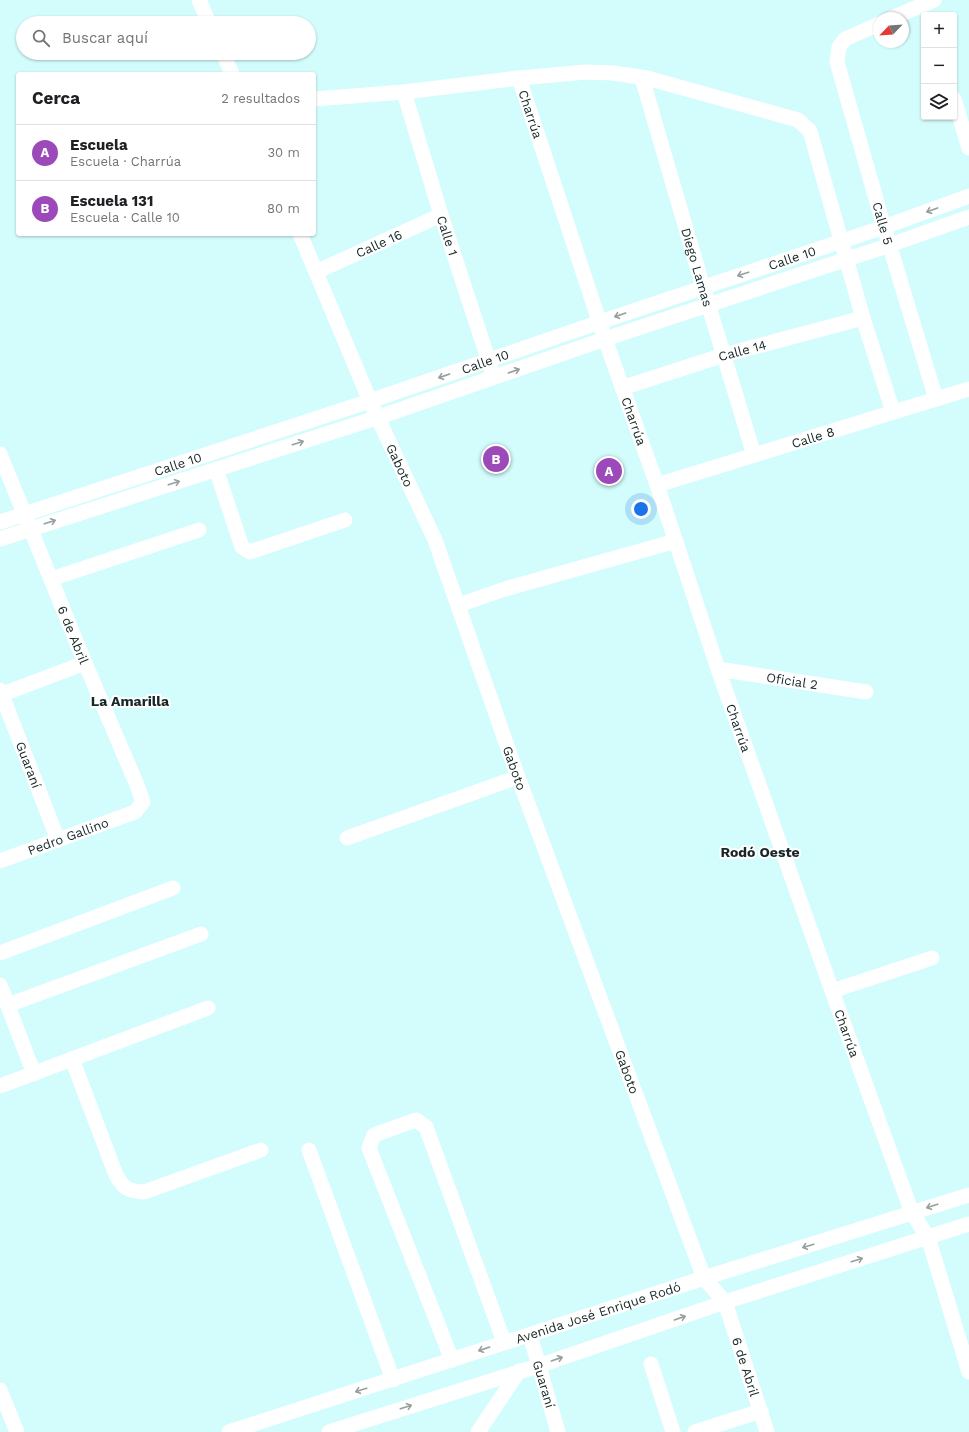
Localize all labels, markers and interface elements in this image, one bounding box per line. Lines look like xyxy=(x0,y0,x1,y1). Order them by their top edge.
north arrow xyxy=(873,12,909,48)
map controls xyxy=(921,12,957,120)
button: + xyxy=(921,12,957,48)
search box xyxy=(16,16,316,60)
icon: search xyxy=(30,27,52,49)
text: Buscar aquí xyxy=(62,29,148,47)
button: − xyxy=(921,48,957,84)
button: layers xyxy=(921,84,957,120)
text: Cerca xyxy=(32,88,80,108)
street label: Charrúa xyxy=(515,88,546,141)
text: 2 resultados xyxy=(221,91,300,106)
text: Escuela xyxy=(70,136,128,154)
text: A xyxy=(41,145,49,160)
text: 30 m xyxy=(268,145,300,160)
text: Escuela · Charrúa xyxy=(70,154,181,169)
text: Escuela 131 xyxy=(70,192,153,210)
street label: Calle 5 xyxy=(869,200,896,247)
text: B xyxy=(41,201,49,216)
text: 80 m xyxy=(267,201,300,216)
one-way arrow xyxy=(927,206,939,214)
text: Escuela · Calle 10 xyxy=(70,210,180,225)
street label: Calle 1 xyxy=(434,214,461,257)
street label: Diego Lamas xyxy=(678,226,716,308)
street label: Calle 16 xyxy=(354,227,404,261)
street label: Calle 10 xyxy=(767,243,818,273)
one-way arrow xyxy=(737,271,750,278)
one-way arrow xyxy=(613,312,626,319)
street label: Calle 14 xyxy=(716,337,768,364)
street label: Calle 10 xyxy=(460,347,511,377)
one-way arrow xyxy=(508,366,520,374)
one-way arrow xyxy=(438,373,451,380)
street label: Charrúa xyxy=(618,395,650,448)
street label: Calle 8 xyxy=(790,424,836,451)
one-way arrow xyxy=(291,439,304,446)
street label: Gaboto xyxy=(383,441,416,490)
pin: B xyxy=(483,444,509,474)
street label: Calle 10 xyxy=(152,450,204,479)
pin: A xyxy=(596,456,622,486)
one-way arrow xyxy=(167,479,180,486)
your location xyxy=(631,499,651,519)
one-way arrow xyxy=(43,518,56,525)
street label: 6 de Abril xyxy=(54,604,92,666)
street label: Oficial 2 xyxy=(765,670,819,692)
district label: La Amarilla xyxy=(91,693,170,709)
street label: Charrúa xyxy=(723,702,754,755)
street label: Guaraní xyxy=(13,739,44,791)
street label: Gaboto xyxy=(500,744,529,792)
street label: Pedro Gallino xyxy=(26,815,111,858)
district label: Rodó Oeste xyxy=(720,844,800,860)
street label: Charrúa xyxy=(831,1007,863,1060)
street label: Gaboto xyxy=(612,1048,642,1096)
one-way arrow xyxy=(926,1203,938,1211)
one-way arrow xyxy=(802,1242,814,1250)
one-way arrow xyxy=(850,1256,863,1263)
street label: Avenida José Enrique Rodó xyxy=(514,1279,683,1347)
one-way arrow xyxy=(674,1313,686,1321)
street label: 6 de Abril xyxy=(729,1335,762,1398)
one-way arrow xyxy=(478,1346,490,1354)
one-way arrow xyxy=(550,1355,563,1362)
street label: Guaraní xyxy=(530,1359,558,1410)
one-way arrow xyxy=(354,1387,367,1394)
one-way arrow xyxy=(400,1403,413,1410)

